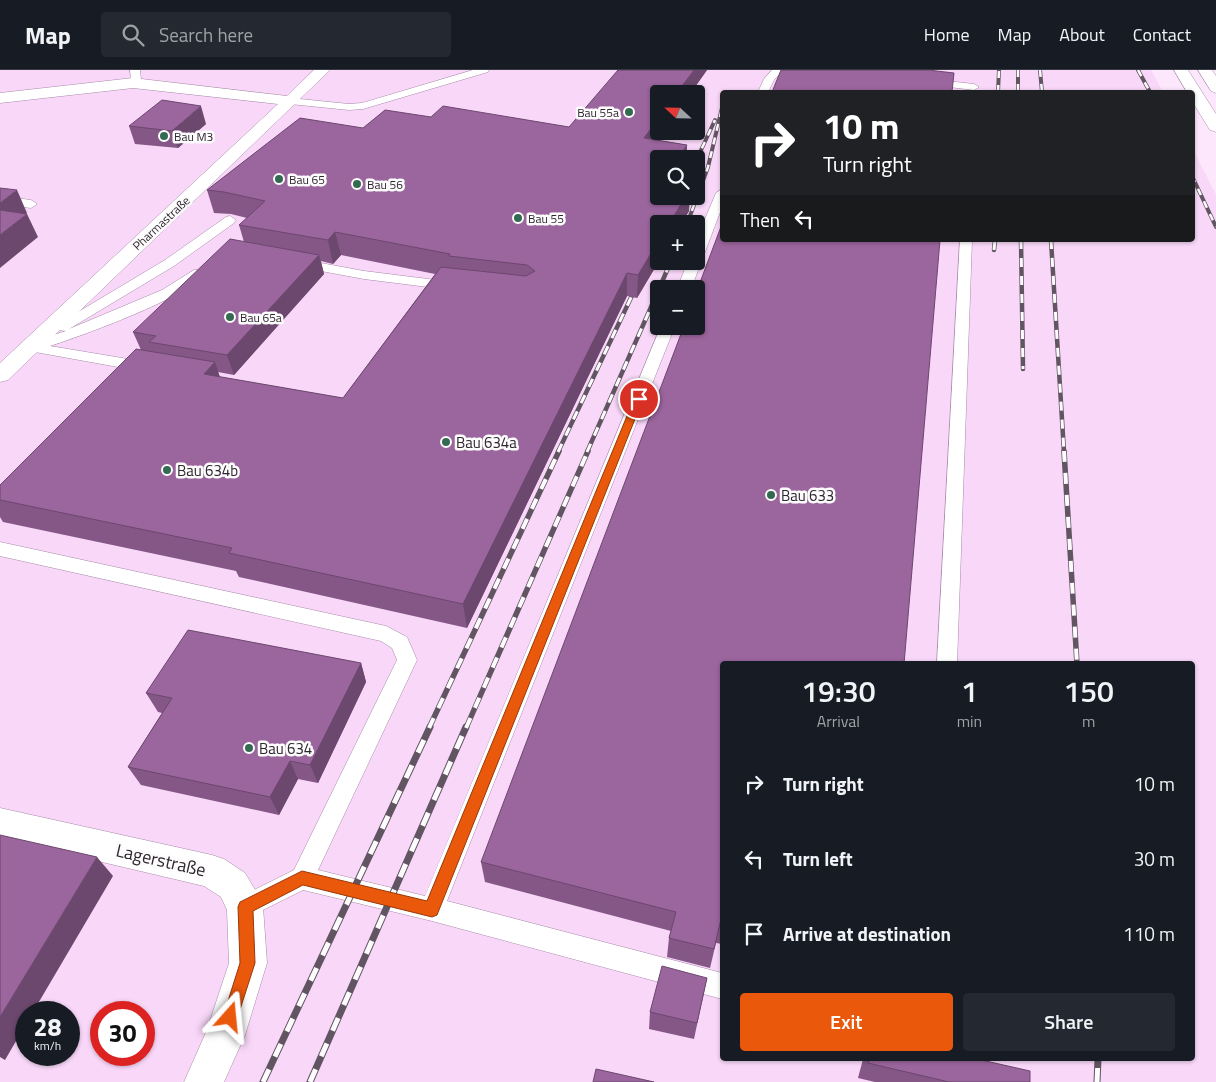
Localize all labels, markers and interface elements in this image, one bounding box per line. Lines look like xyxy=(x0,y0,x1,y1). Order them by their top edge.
search box xyxy=(101,12,451,57)
text: Map xyxy=(25,17,71,53)
text: Search here xyxy=(159,20,253,49)
icon: search xyxy=(119,21,147,49)
text: Home xyxy=(924,21,970,48)
text: Map xyxy=(998,21,1031,48)
text: About xyxy=(1059,21,1105,48)
text: Contact xyxy=(1133,21,1191,48)
north arrow xyxy=(650,85,705,140)
map controls xyxy=(650,85,705,335)
text: 10 m xyxy=(823,99,899,153)
place label: Bau 55a xyxy=(577,103,619,122)
marker: Bau 55a xyxy=(623,106,635,118)
icon: right xyxy=(740,110,805,175)
place label: Bau M3 xyxy=(174,127,213,146)
marker: Bau M3 xyxy=(158,130,170,142)
text: Turn right xyxy=(823,147,912,181)
button: search xyxy=(650,150,705,205)
place label: Bau 65 xyxy=(289,170,325,189)
marker: Bau 65 xyxy=(273,173,285,185)
place label: Bau 56 xyxy=(367,175,403,194)
marker: Bau 56 xyxy=(351,178,363,190)
street label: Pharmastraße xyxy=(128,191,194,255)
text: Then xyxy=(740,205,780,234)
icon: left xyxy=(790,205,818,233)
place label: Bau 55 xyxy=(528,209,564,228)
marker: Bau 55 xyxy=(512,212,524,224)
button: + xyxy=(650,215,705,270)
button: − xyxy=(650,280,705,335)
place label: Bau 65a xyxy=(240,308,282,327)
marker: Bau 65a xyxy=(224,311,236,323)
pin xyxy=(618,378,660,420)
icon: arrive xyxy=(625,385,653,413)
place label: Bau 634a xyxy=(456,431,517,454)
marker: Bau 634a xyxy=(440,436,452,448)
place label: Bau 634b xyxy=(177,459,238,482)
marker: Bau 634b xyxy=(161,464,173,476)
place label: Bau 633 xyxy=(781,484,834,507)
marker: Bau 633 xyxy=(765,489,777,501)
text: 19:30 xyxy=(801,668,876,714)
text: 1 xyxy=(961,668,978,714)
text: 150 xyxy=(1063,668,1114,714)
text: Arrival xyxy=(817,709,860,733)
text: min xyxy=(957,709,982,733)
text: m xyxy=(1082,709,1095,733)
place label: Bau 634 xyxy=(259,737,312,760)
marker: Bau 634 xyxy=(243,742,255,754)
text: Turn right xyxy=(783,769,864,798)
text: 10 m xyxy=(1134,769,1175,798)
icon: right xyxy=(740,770,768,798)
street label: Lagerstraße xyxy=(113,837,209,883)
text: Turn left xyxy=(783,844,853,873)
text: 30 m xyxy=(1134,844,1175,873)
icon: left xyxy=(740,845,768,873)
text: Arrive at destination xyxy=(783,919,951,948)
text: 110 m xyxy=(1123,919,1175,948)
icon: arrive xyxy=(740,920,768,948)
position arrow xyxy=(203,990,255,1042)
button: Exit xyxy=(740,993,953,1051)
button: Share xyxy=(963,993,1175,1051)
speed limit sign: 30 xyxy=(90,1001,155,1066)
text: 28 xyxy=(33,1008,62,1046)
text: km/h xyxy=(34,1036,61,1055)

